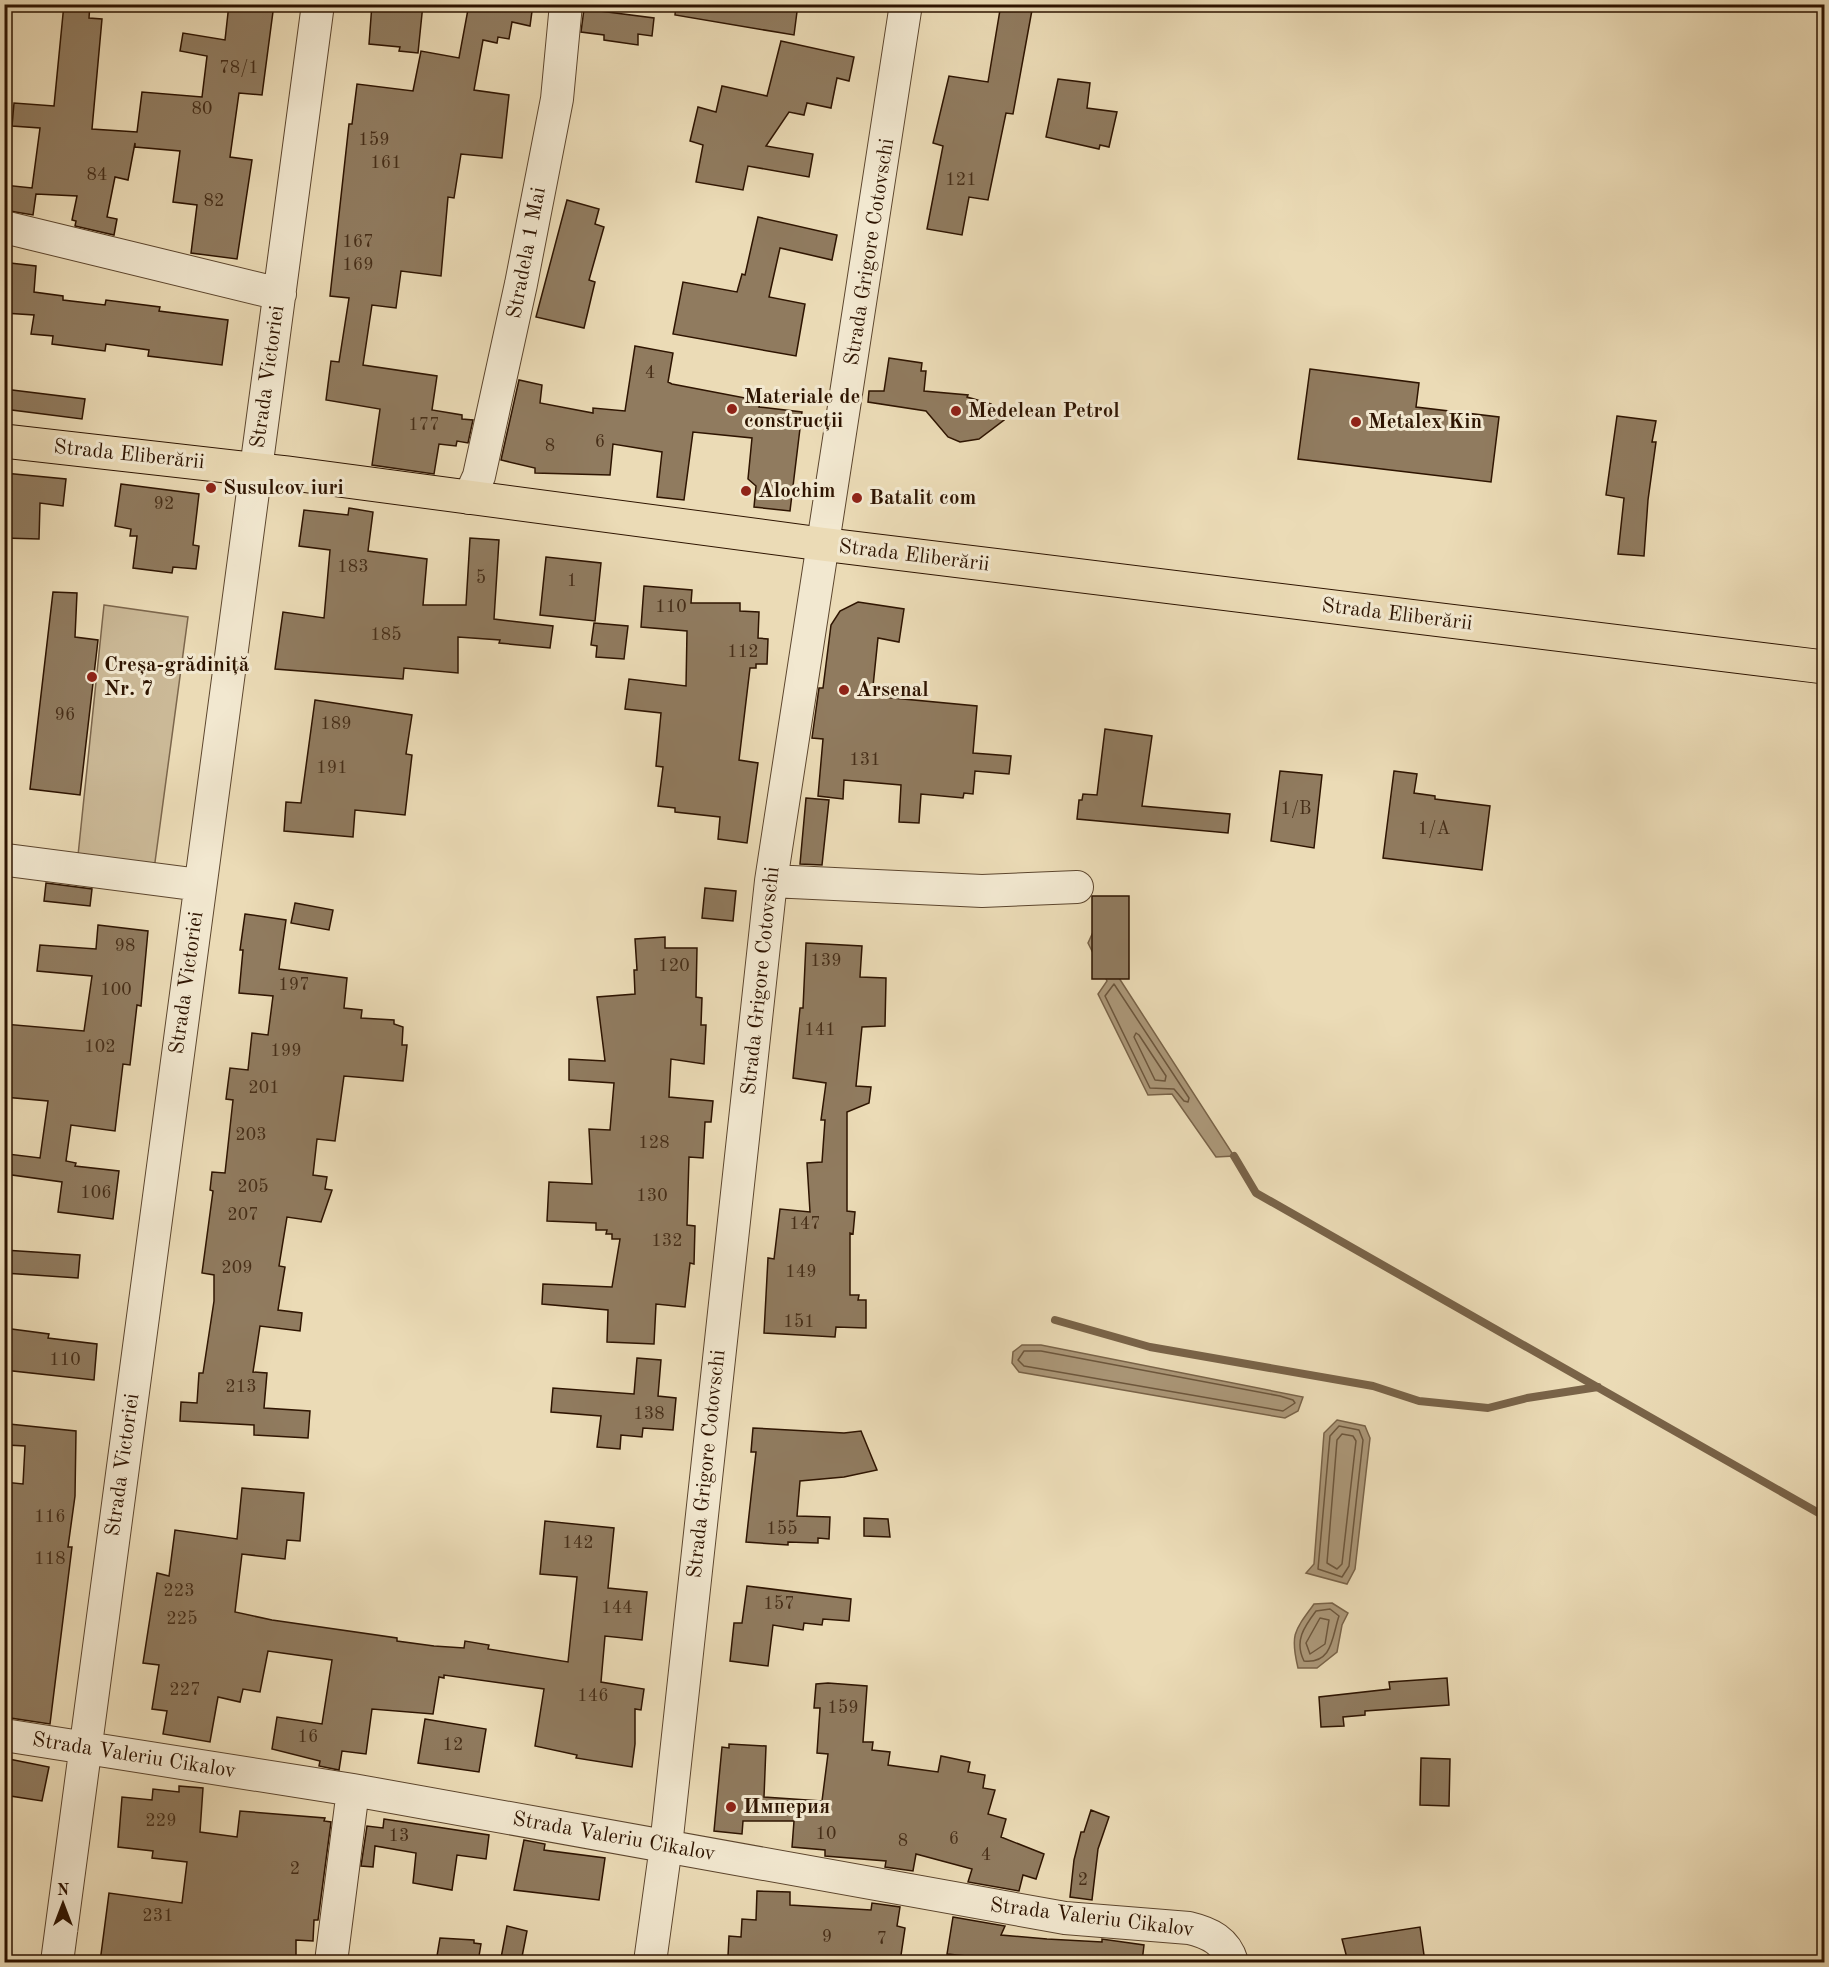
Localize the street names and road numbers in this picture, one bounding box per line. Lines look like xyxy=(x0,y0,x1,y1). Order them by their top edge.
street label: Strada Grigore Cotovschi xyxy=(842,137,898,367)
street label: Stradela 1 Mai xyxy=(504,185,550,321)
street label: Strada Victoriei xyxy=(248,304,288,450)
street label: Strada Eliberării xyxy=(52,437,206,473)
street label: Strada Eliberării xyxy=(837,536,991,576)
street label: Strada Eliberării xyxy=(1320,595,1474,635)
street label: Strada Grigore Cotovschi xyxy=(739,866,783,1096)
street label: Strada Victoriei xyxy=(167,910,207,1056)
street label: Strada Grigore Cotovschi xyxy=(685,1349,729,1579)
street label: Strada Victoriei xyxy=(103,1392,143,1538)
street label: Strada Valeriu Cikalov xyxy=(31,1730,237,1782)
street label: Strada Valeriu Cikalov xyxy=(511,1809,717,1865)
street label: Strada Valeriu Cikalov xyxy=(989,1895,1195,1941)

